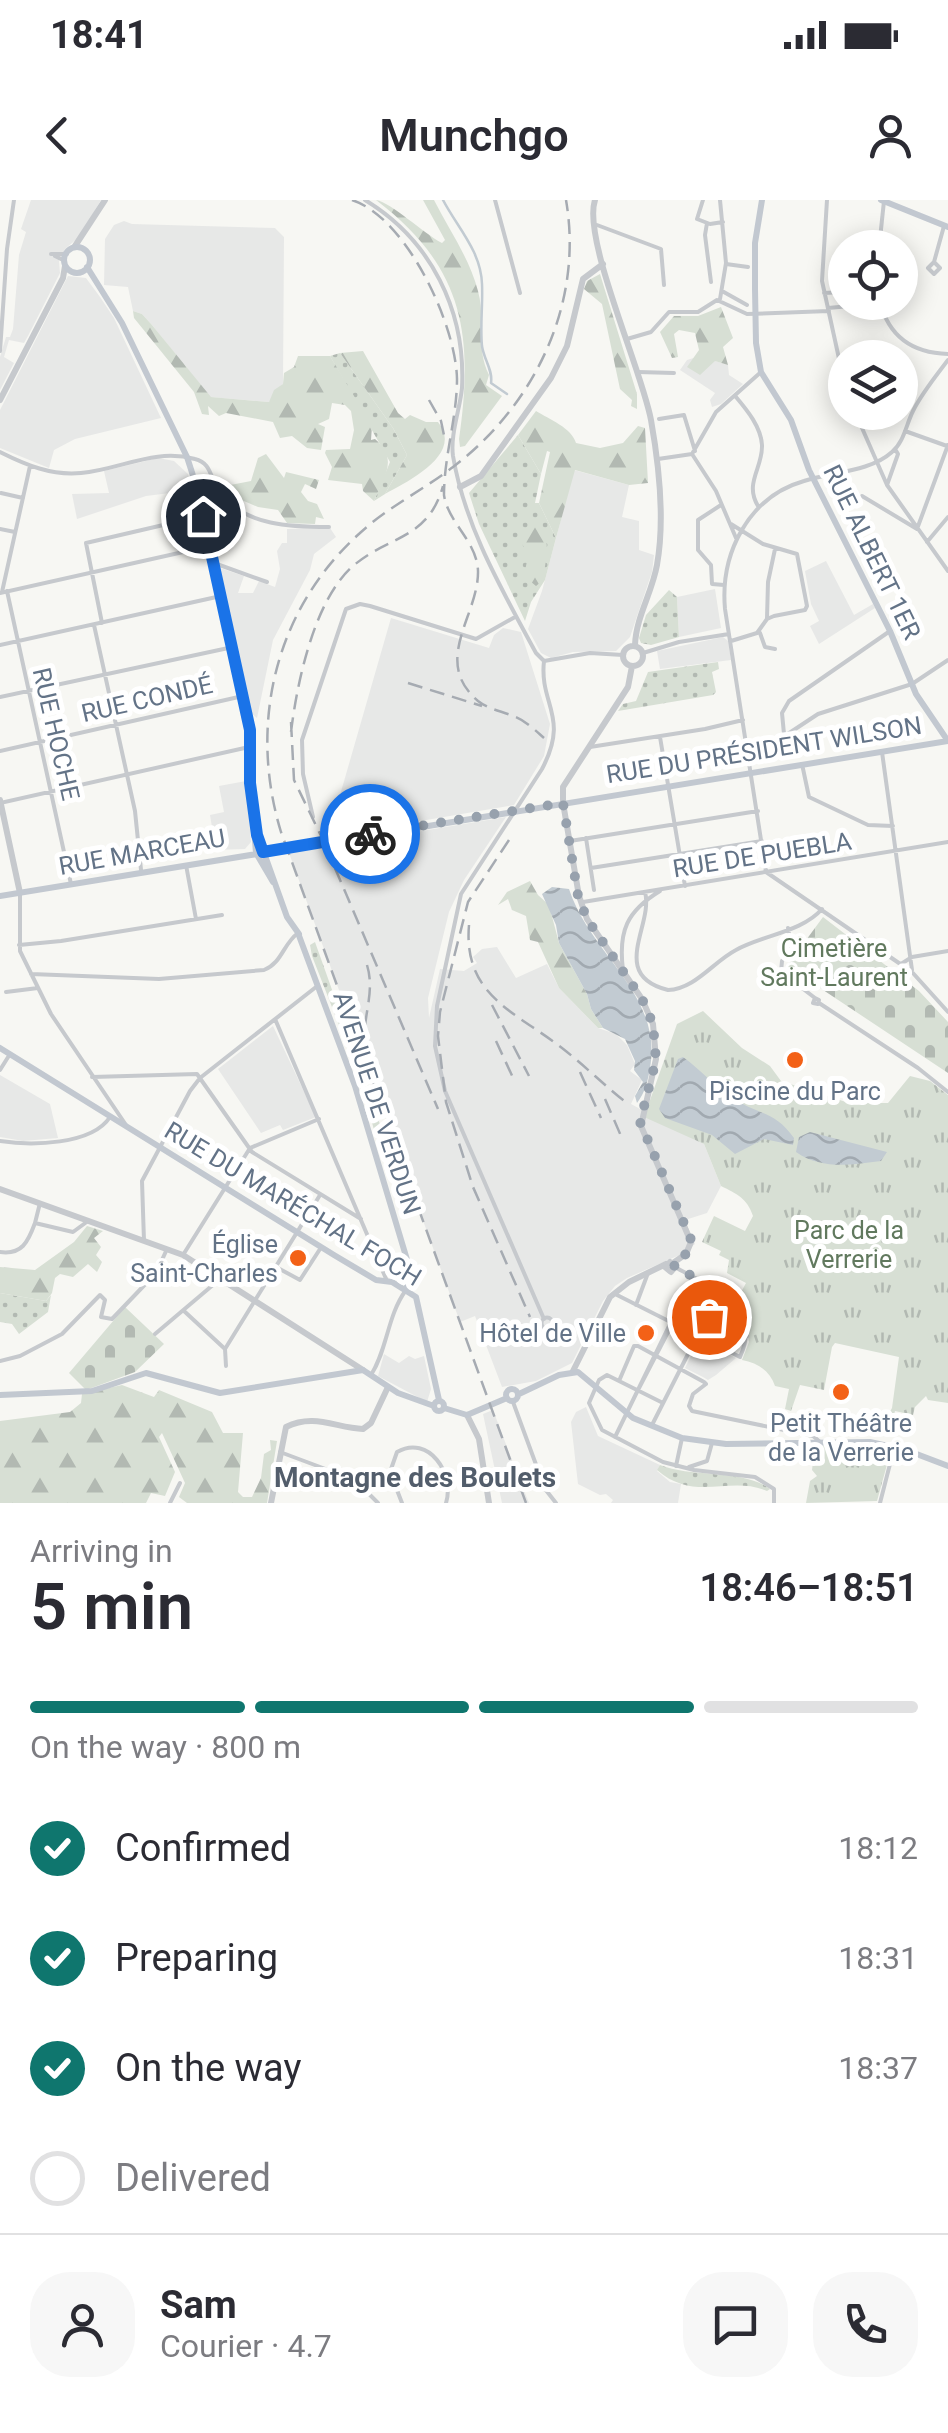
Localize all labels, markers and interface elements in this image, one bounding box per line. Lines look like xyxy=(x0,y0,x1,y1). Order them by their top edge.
text: 18:41 xyxy=(50,13,148,57)
icon: back xyxy=(30,108,85,163)
icon: person xyxy=(863,108,918,163)
text: Munchgo xyxy=(379,109,569,162)
map controls xyxy=(828,230,918,430)
button: locate xyxy=(828,230,918,320)
button: layers xyxy=(828,340,918,430)
street label: RUE ALBERT 1ER xyxy=(817,460,927,644)
pin xyxy=(161,474,246,559)
icon: home xyxy=(176,489,231,544)
street label: RUE HOCHE xyxy=(27,665,85,803)
street label: RUE CONDÉ xyxy=(78,669,216,728)
street label: RUE DU PRÉSIDENT WILSON xyxy=(604,710,924,789)
courier xyxy=(320,784,420,884)
icon: bike xyxy=(343,807,398,862)
street label: RUE MARCEAU xyxy=(56,823,228,881)
street label: RUE DE PUEBLA xyxy=(671,827,853,883)
park label: Cimetière Saint-Laurent xyxy=(760,934,908,992)
street label: AVENUE DE VERDUN xyxy=(327,988,427,1218)
marker: Piscine du Parc xyxy=(784,1049,806,1071)
place label: Piscine du Parc xyxy=(709,1077,881,1106)
street label: RUE DU MARÉCHAL FOCH xyxy=(159,1115,427,1292)
park label: Parc de la Verrerie xyxy=(794,1216,904,1274)
place label: Église Saint-Charles xyxy=(130,1229,278,1288)
marker: Église Saint-Charles xyxy=(287,1247,309,1269)
pin xyxy=(667,1275,752,1360)
icon: bag xyxy=(682,1290,737,1345)
place label: Hôtel de Ville xyxy=(479,1319,626,1348)
marker: Hôtel de Ville xyxy=(635,1322,657,1344)
marker: Petit Théâtre de la Verrerie xyxy=(830,1381,852,1403)
place label: Petit Théâtre de la Verrerie xyxy=(768,1409,914,1467)
district label: Montagne des Boulets xyxy=(274,1461,556,1494)
text: Arriving in xyxy=(30,1532,173,1570)
text: 18:46–18:51 xyxy=(699,1566,918,1610)
text: 5 min xyxy=(30,1569,193,1645)
text: On the way · 800 m xyxy=(30,1728,301,1766)
icon: check xyxy=(30,1821,85,1876)
text: Confirmed xyxy=(115,1826,291,1870)
text: 18:12 xyxy=(838,1829,918,1867)
icon: check xyxy=(30,1931,85,1986)
text: Preparing xyxy=(115,1936,278,1980)
text: 18:31 xyxy=(838,1939,918,1977)
icon: check xyxy=(30,2041,85,2096)
text: On the way xyxy=(115,2046,301,2090)
text: 18:37 xyxy=(838,2049,918,2087)
text: Delivered xyxy=(115,2156,271,2200)
button: person xyxy=(30,2272,135,2377)
button: chat xyxy=(683,2272,788,2377)
button: phone xyxy=(813,2272,918,2377)
text: Sam xyxy=(160,2283,237,2327)
text: Courier · 4.7 xyxy=(160,2327,332,2365)

